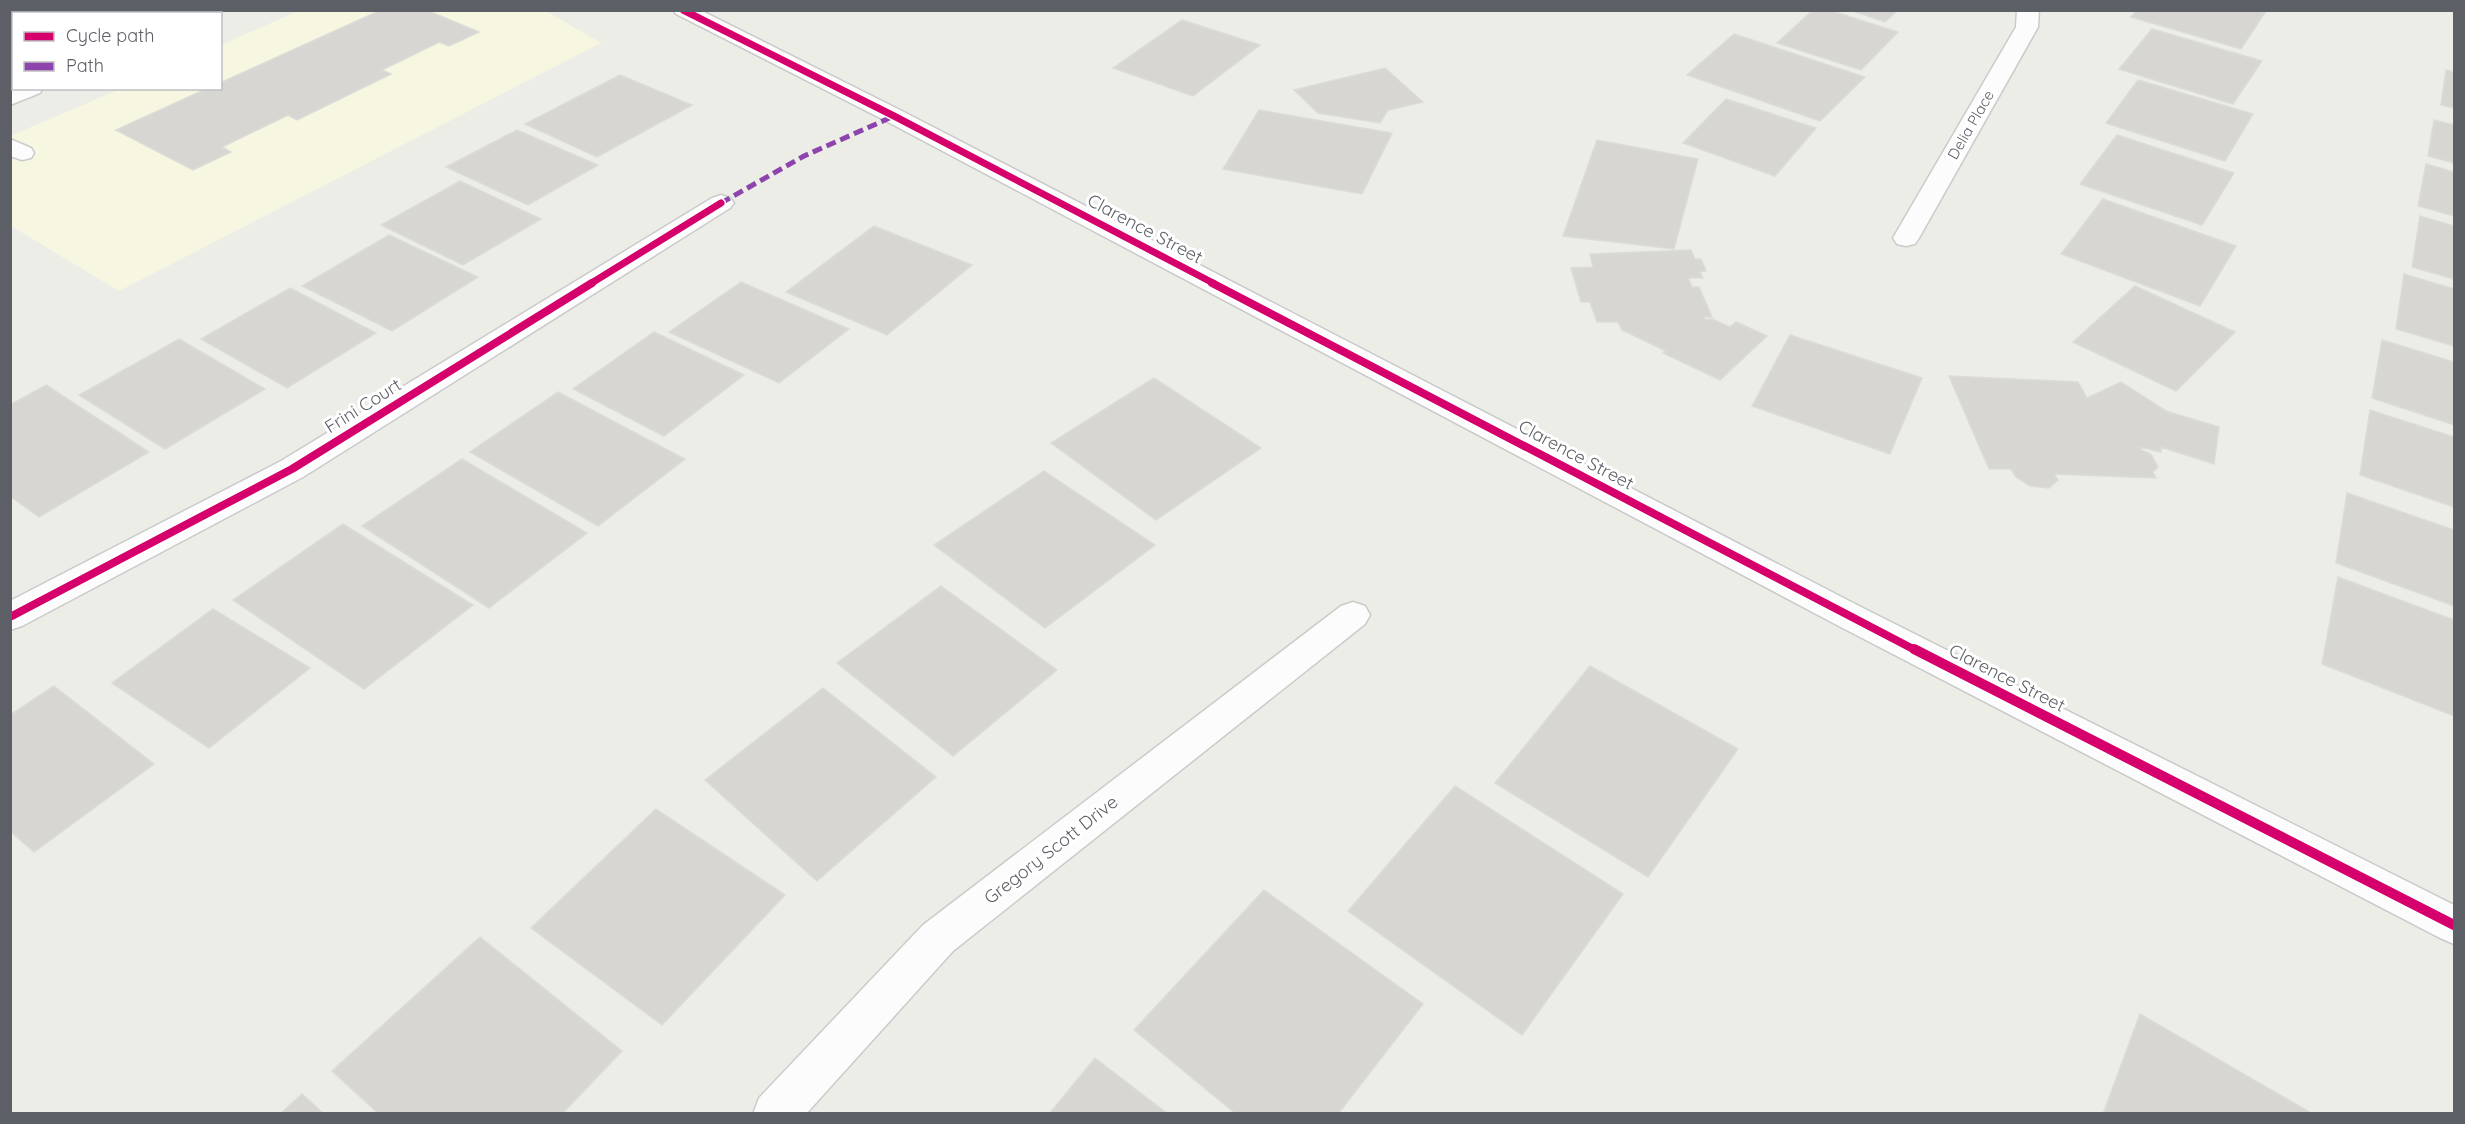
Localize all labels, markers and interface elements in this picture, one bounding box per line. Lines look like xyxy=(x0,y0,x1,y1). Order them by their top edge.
legend xyxy=(12,12,222,90)
text: Cycle path xyxy=(66,24,154,47)
text: Path xyxy=(66,54,104,77)
street label: Delia Place xyxy=(1943,87,1998,163)
street label: Clarence Street xyxy=(1084,188,1207,269)
street label: Frini Court xyxy=(320,373,405,438)
street label: Clarence Street xyxy=(1515,414,1638,495)
street label: Clarence Street xyxy=(1945,638,2069,717)
street label: Gregory Scott Drive xyxy=(979,790,1122,909)

